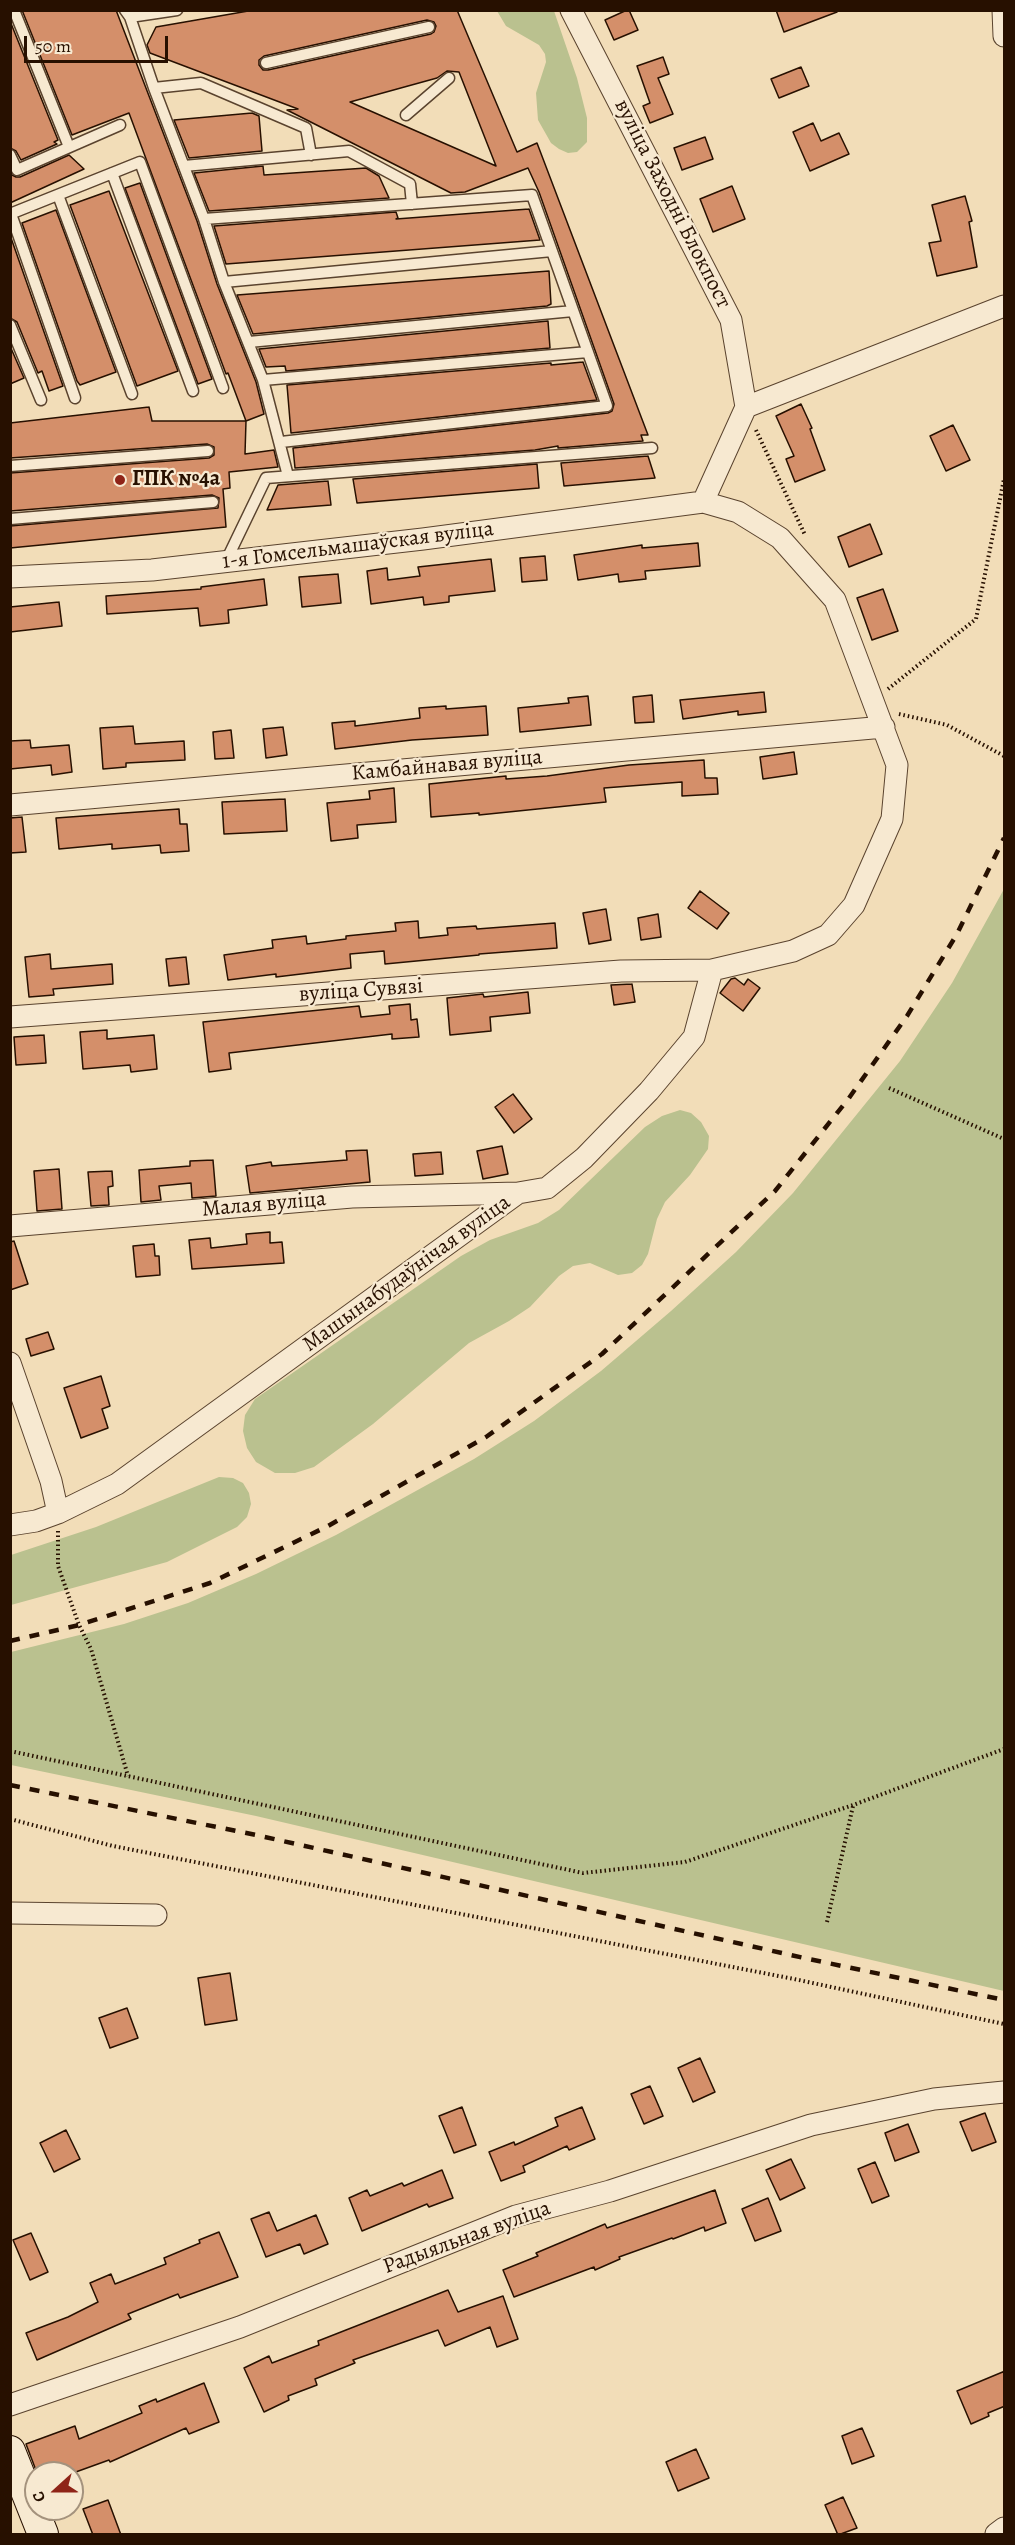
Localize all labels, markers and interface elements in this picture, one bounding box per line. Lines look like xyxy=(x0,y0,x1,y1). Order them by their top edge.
scale bar xyxy=(27,24,171,62)
text: 50 m xyxy=(35,34,71,58)
street label: вуліца Заходні Блокпост xyxy=(608,95,736,313)
place label: ГПК №4а xyxy=(132,467,220,493)
marker: ГПК №4а xyxy=(113,473,127,487)
street label: 1-я Гомсельмашаўская вуліца xyxy=(221,516,495,576)
street label: Камбайнавая вуліца xyxy=(350,744,544,788)
street label: вуліца Сувязі xyxy=(298,973,424,1009)
street label: Малая вуліца xyxy=(201,1186,327,1224)
street label: Машынабудаўнічая вуліца xyxy=(298,1190,516,1358)
street label: Радыяльная вуліца xyxy=(380,2195,554,2281)
north arrow xyxy=(24,2461,84,2521)
text: С xyxy=(27,2488,51,2505)

